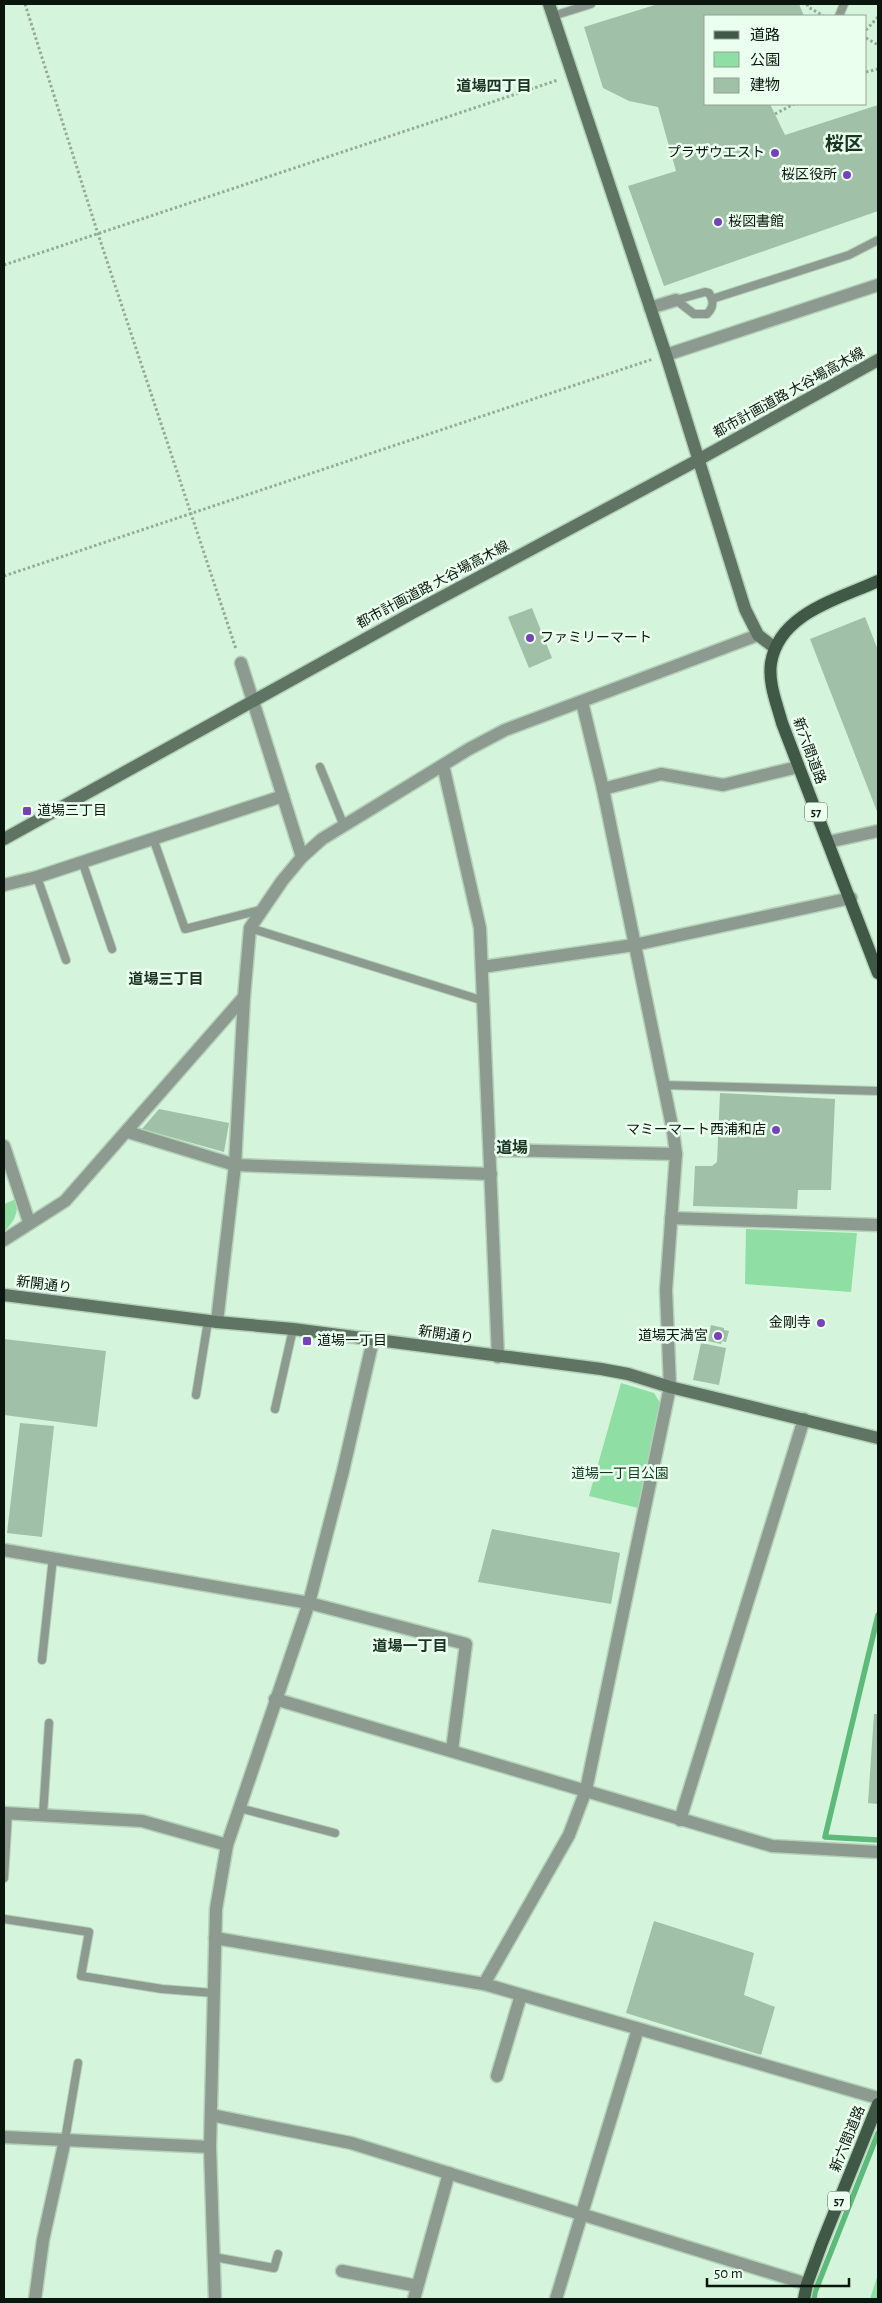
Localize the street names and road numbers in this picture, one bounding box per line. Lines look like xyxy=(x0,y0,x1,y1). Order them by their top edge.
street label: 都市計画道路 大谷場高木線 xyxy=(711,345,867,440)
street label: 都市計画道路 大谷場高木線 xyxy=(354,538,511,631)
street label: 新六間道路 xyxy=(790,715,828,786)
road number: 57 xyxy=(805,802,827,822)
street label: 新開通り xyxy=(15,1274,73,1295)
street label: 新開通り xyxy=(417,1323,475,1346)
street label: 新六間道路 xyxy=(827,2104,868,2174)
road number: 57 xyxy=(828,2192,850,2210)

